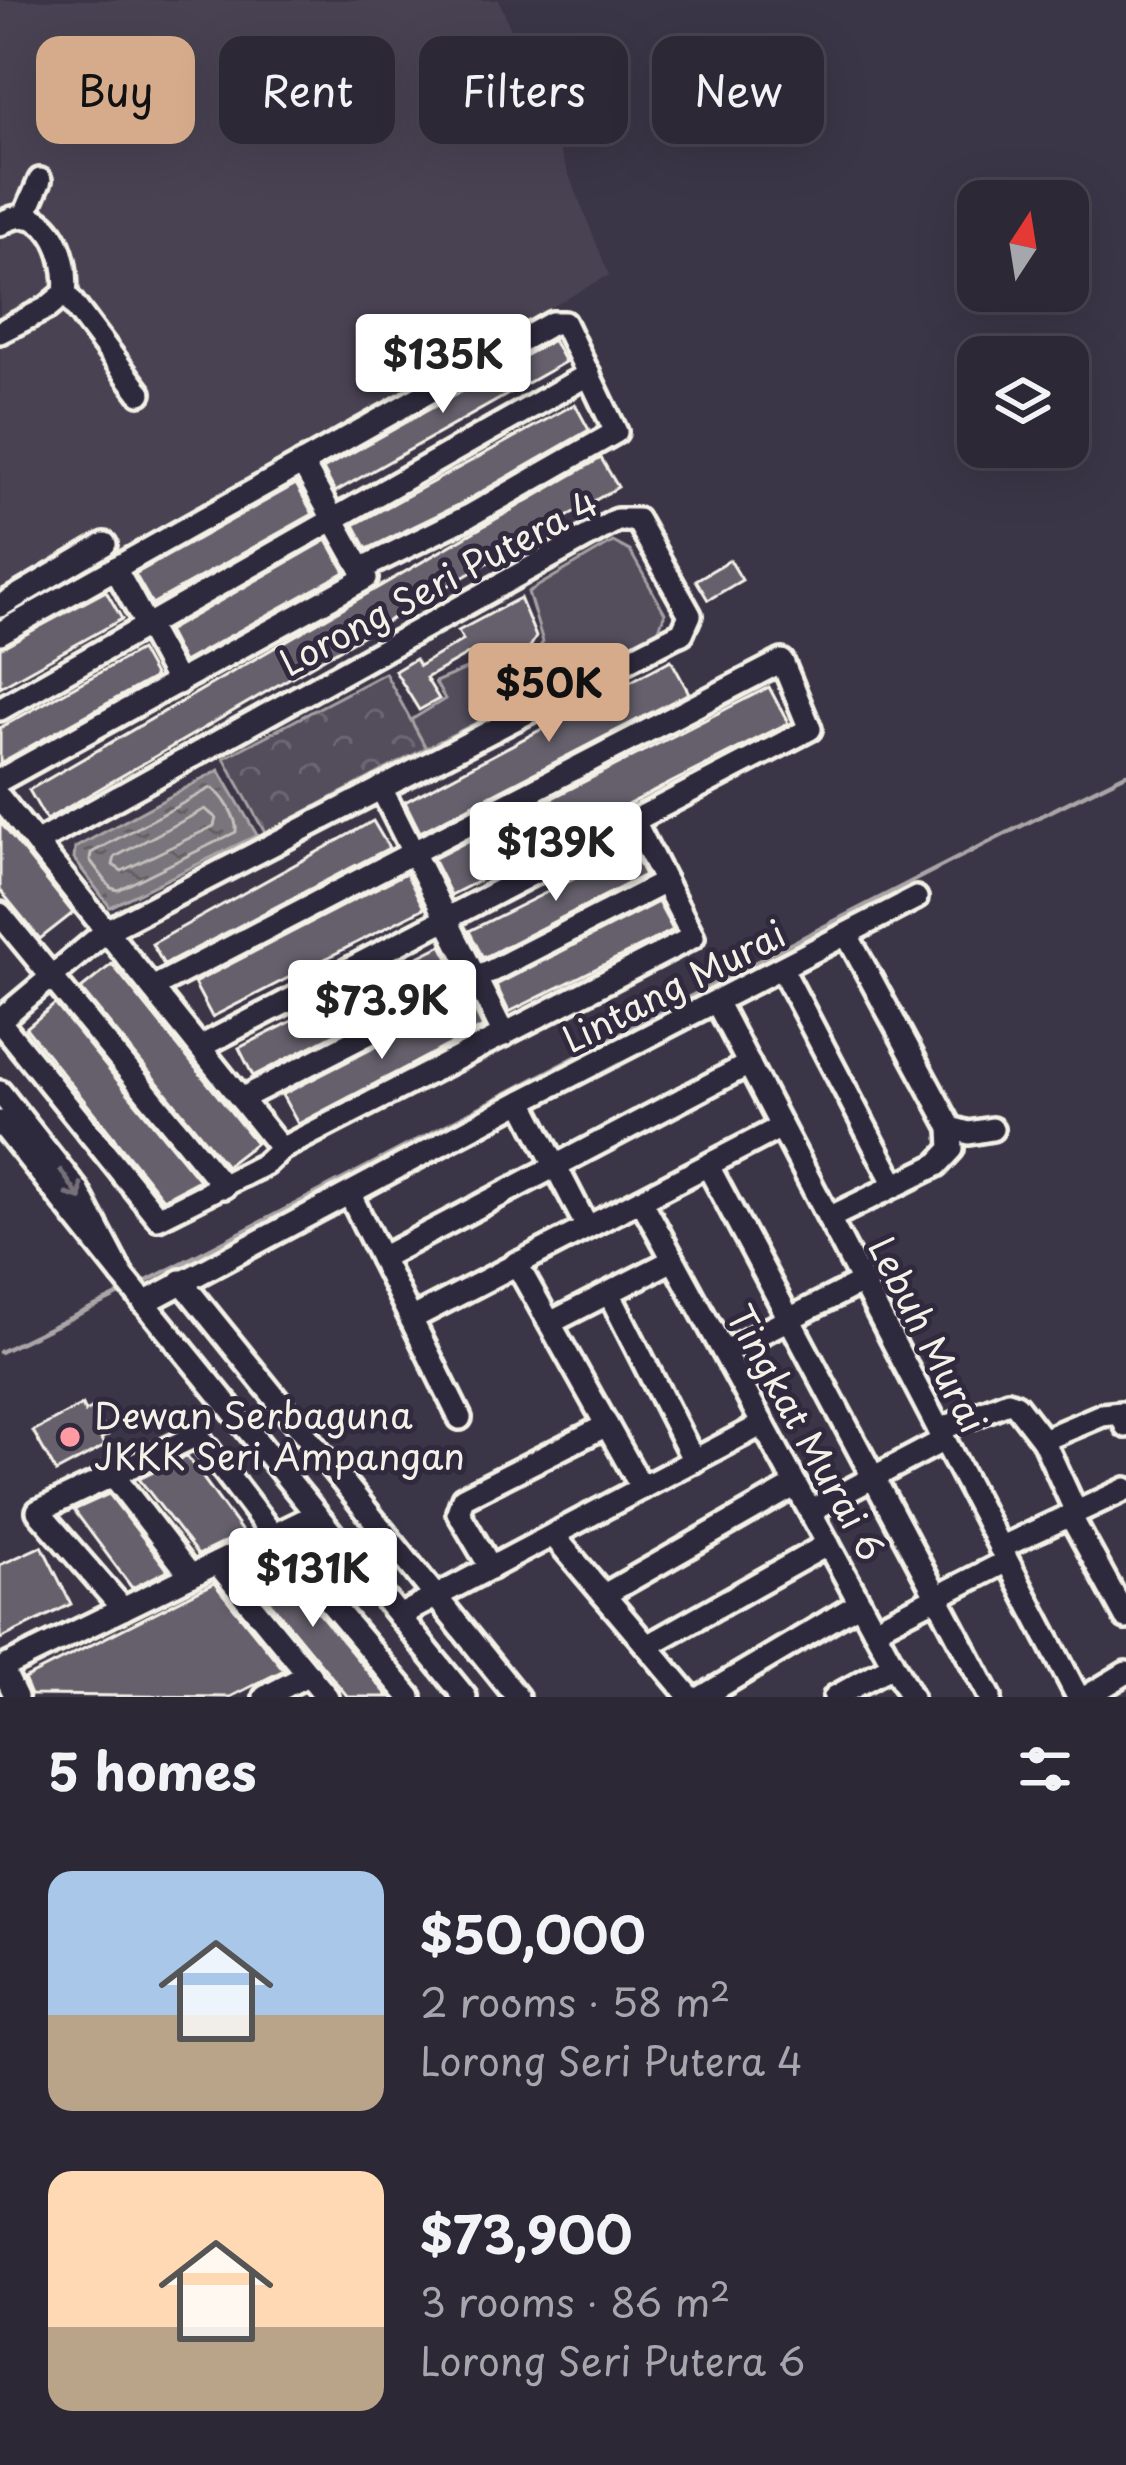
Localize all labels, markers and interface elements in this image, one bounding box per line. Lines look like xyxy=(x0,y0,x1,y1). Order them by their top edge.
chip: Buy xyxy=(36,36,195,144)
chip: Rent xyxy=(219,36,395,144)
chip: Filters xyxy=(419,36,628,144)
chip: New xyxy=(652,36,824,144)
north arrow xyxy=(957,180,1089,312)
map controls xyxy=(957,180,1089,468)
pin: $135K xyxy=(359,314,527,416)
text: $135K xyxy=(383,323,503,382)
button: layers xyxy=(957,336,1089,468)
street label: Lorong Seri Putera 4 xyxy=(269,474,607,688)
pin: $50K xyxy=(478,643,620,745)
text: $50K xyxy=(495,652,603,711)
pin: $139K xyxy=(472,802,640,904)
text: $139K xyxy=(497,811,615,870)
street label: Lintang Murai xyxy=(552,906,794,1065)
pin: $73.9K xyxy=(284,960,480,1062)
text: $73.9K xyxy=(315,969,449,1028)
one-way arrow xyxy=(58,1168,83,1201)
street label: Lebuh Murai xyxy=(856,1227,1001,1442)
street label: Tingkat Murai 6 xyxy=(714,1294,899,1570)
place label: Dewan Serbaguna JKKK Seri Ampangan xyxy=(94,1387,465,1482)
marker: Dewan Serbaguna JKKK Seri Ampangan xyxy=(57,1424,83,1450)
pin: $131K xyxy=(229,1528,397,1630)
text: $131K xyxy=(256,1537,370,1596)
text: 5 homes xyxy=(48,1731,257,1808)
icon: filters xyxy=(1012,1736,1078,1802)
text: $50,000 xyxy=(420,1894,646,1971)
icon: home xyxy=(144,1919,288,2063)
text: 2 rooms · 58 m² xyxy=(420,1971,730,2030)
text: Lorong Seri Putera 4 xyxy=(420,2030,803,2089)
text: $73,900 xyxy=(420,2194,633,2271)
icon: home xyxy=(144,2219,288,2363)
text: 3 rooms · 86 m² xyxy=(420,2271,730,2330)
text: Lorong Seri Putera 6 xyxy=(420,2330,805,2389)

